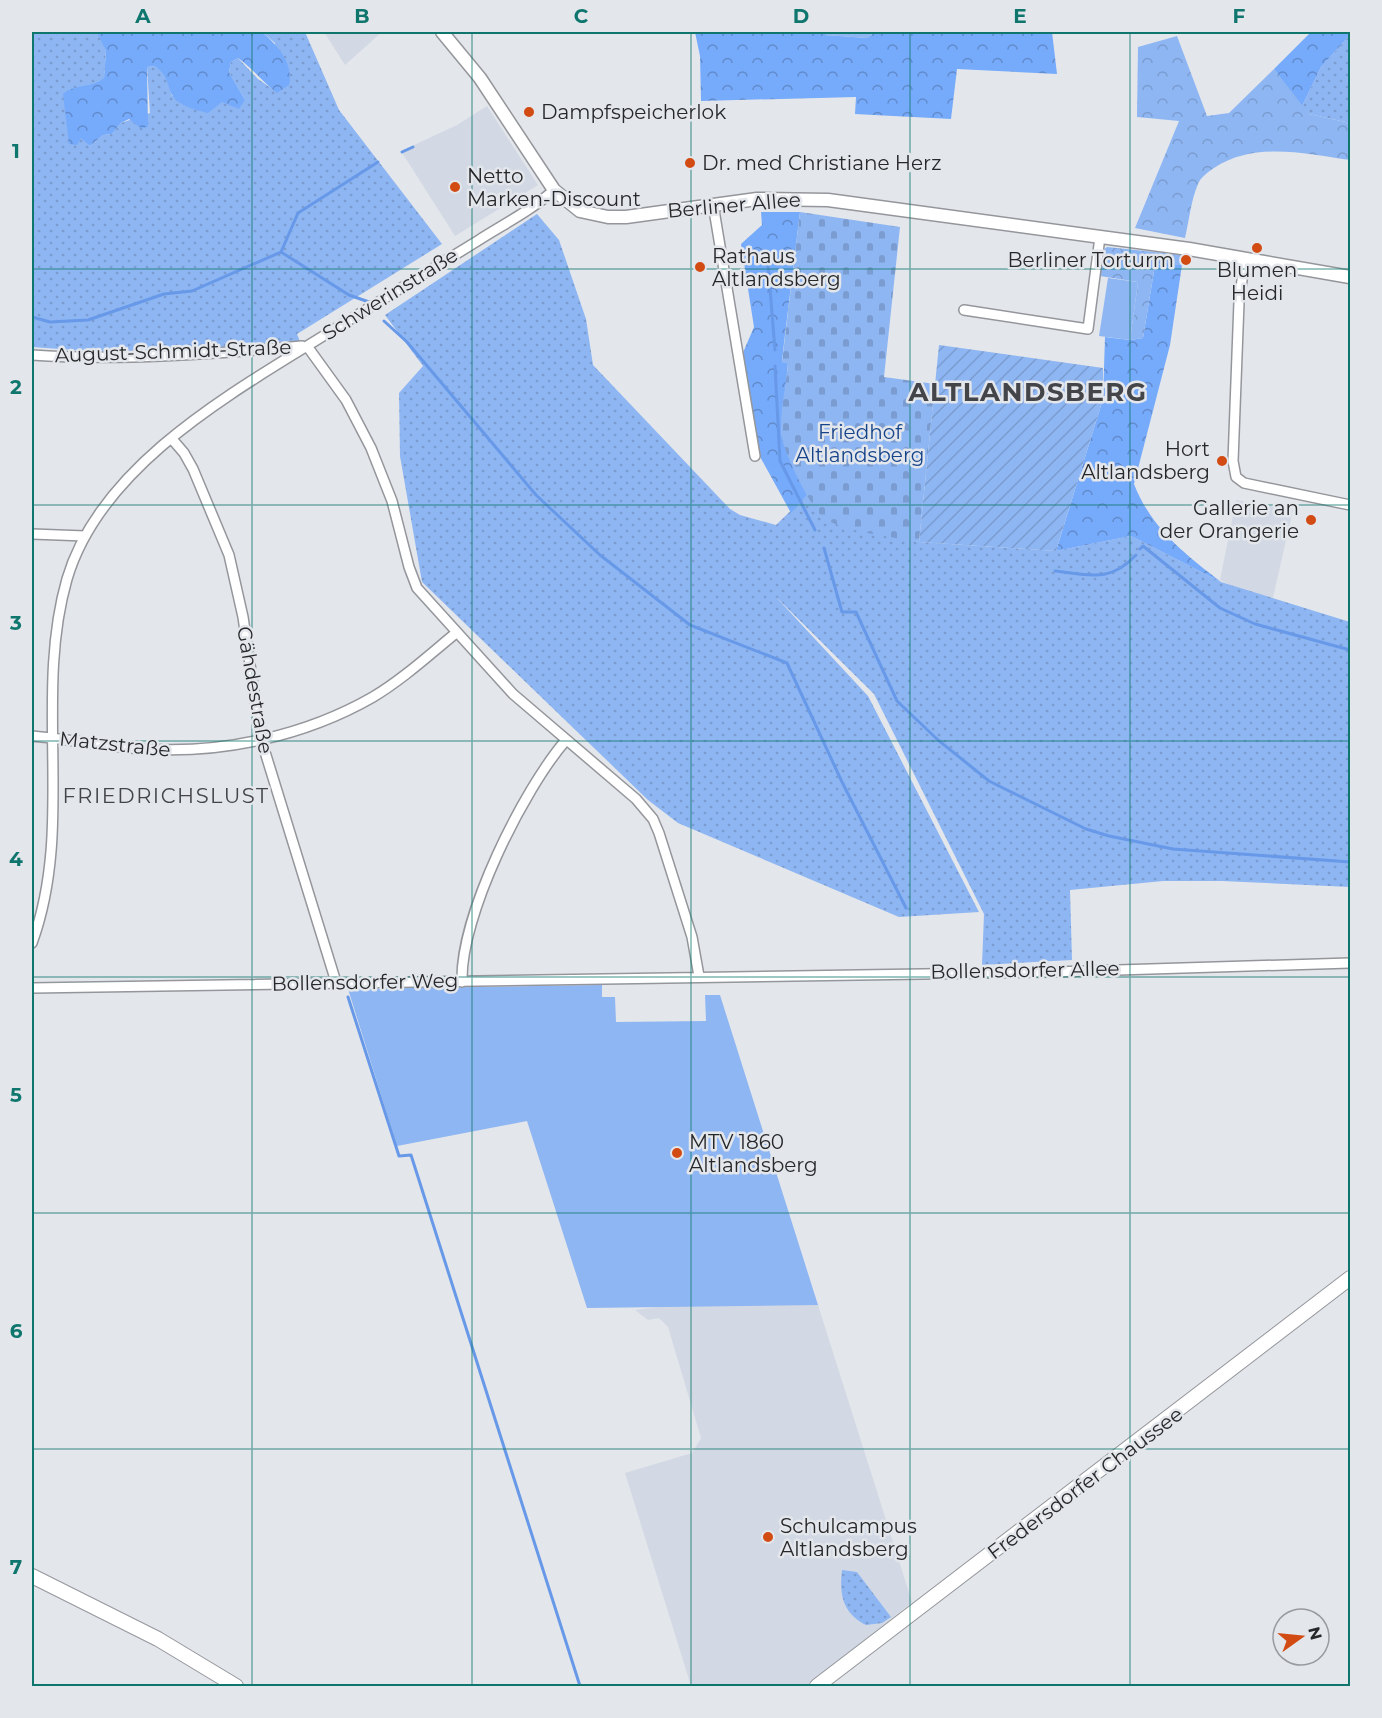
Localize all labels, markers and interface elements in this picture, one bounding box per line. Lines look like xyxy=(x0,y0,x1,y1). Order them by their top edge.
text: A xyxy=(134,4,151,28)
text: B xyxy=(354,4,370,28)
text: C xyxy=(574,4,589,28)
text: D xyxy=(793,4,809,28)
text: E xyxy=(1013,4,1027,28)
text: F xyxy=(1233,4,1246,28)
place label: Dampfspeicherlok xyxy=(541,100,726,124)
marker: Dampfspeicherlok xyxy=(522,105,536,119)
text: 1 xyxy=(12,139,20,163)
place label: Dr. med Christiane Herz xyxy=(702,151,941,175)
marker: Dr. med Christiane Herz xyxy=(683,156,697,170)
place label: Netto Marken-Discount xyxy=(467,164,641,211)
marker: Netto Marken-Discount xyxy=(448,180,462,194)
street label: Berliner Allee xyxy=(666,187,802,223)
marker: Blumen Heidi xyxy=(1250,241,1264,255)
street label: Schwerinstraße xyxy=(318,243,462,345)
place label: Rathaus Altlandsberg xyxy=(712,244,841,291)
place label: Berliner Torturm xyxy=(1007,248,1174,272)
marker: Berliner Torturm xyxy=(1179,253,1193,267)
place label: Blumen Heidi xyxy=(1217,258,1297,305)
marker: Rathaus Altlandsberg xyxy=(693,260,707,274)
street label: August-Schmidt-Straße xyxy=(54,335,292,367)
text: 2 xyxy=(10,375,22,399)
district label: ALTLANDSBERG xyxy=(907,376,1148,408)
park label: Friedhof Altlandsberg xyxy=(796,420,924,467)
place label: Hort Altlandsberg xyxy=(1081,437,1210,484)
marker: Hort Altlandsberg xyxy=(1215,454,1229,468)
place label: Gallerie an der Orangerie xyxy=(1160,496,1299,543)
marker: Gallerie an der Orangerie xyxy=(1304,513,1318,527)
text: 3 xyxy=(9,611,22,635)
street label: Gähdestraße xyxy=(232,625,278,755)
street label: Matzstraße xyxy=(58,726,172,762)
district label: FRIEDRICHSLUST xyxy=(62,783,270,808)
text: 4 xyxy=(9,847,23,871)
street label: Bollensdorfer Allee xyxy=(930,956,1120,984)
street label: Bollensdorfer Weg xyxy=(271,968,459,996)
text: 5 xyxy=(10,1083,22,1107)
place label: MTV 1860 Altlandsberg xyxy=(689,1130,818,1177)
marker: MTV 1860 Altlandsberg xyxy=(670,1146,684,1160)
text: 6 xyxy=(10,1319,23,1343)
street label: Fredersdorfer Chaussee xyxy=(983,1402,1187,1564)
place label: Schulcampus Altlandsberg xyxy=(780,1514,917,1561)
marker: Schulcampus Altlandsberg xyxy=(761,1530,775,1544)
text: 7 xyxy=(10,1555,22,1579)
north arrow xyxy=(1271,1607,1331,1667)
text: N xyxy=(1304,1625,1326,1642)

